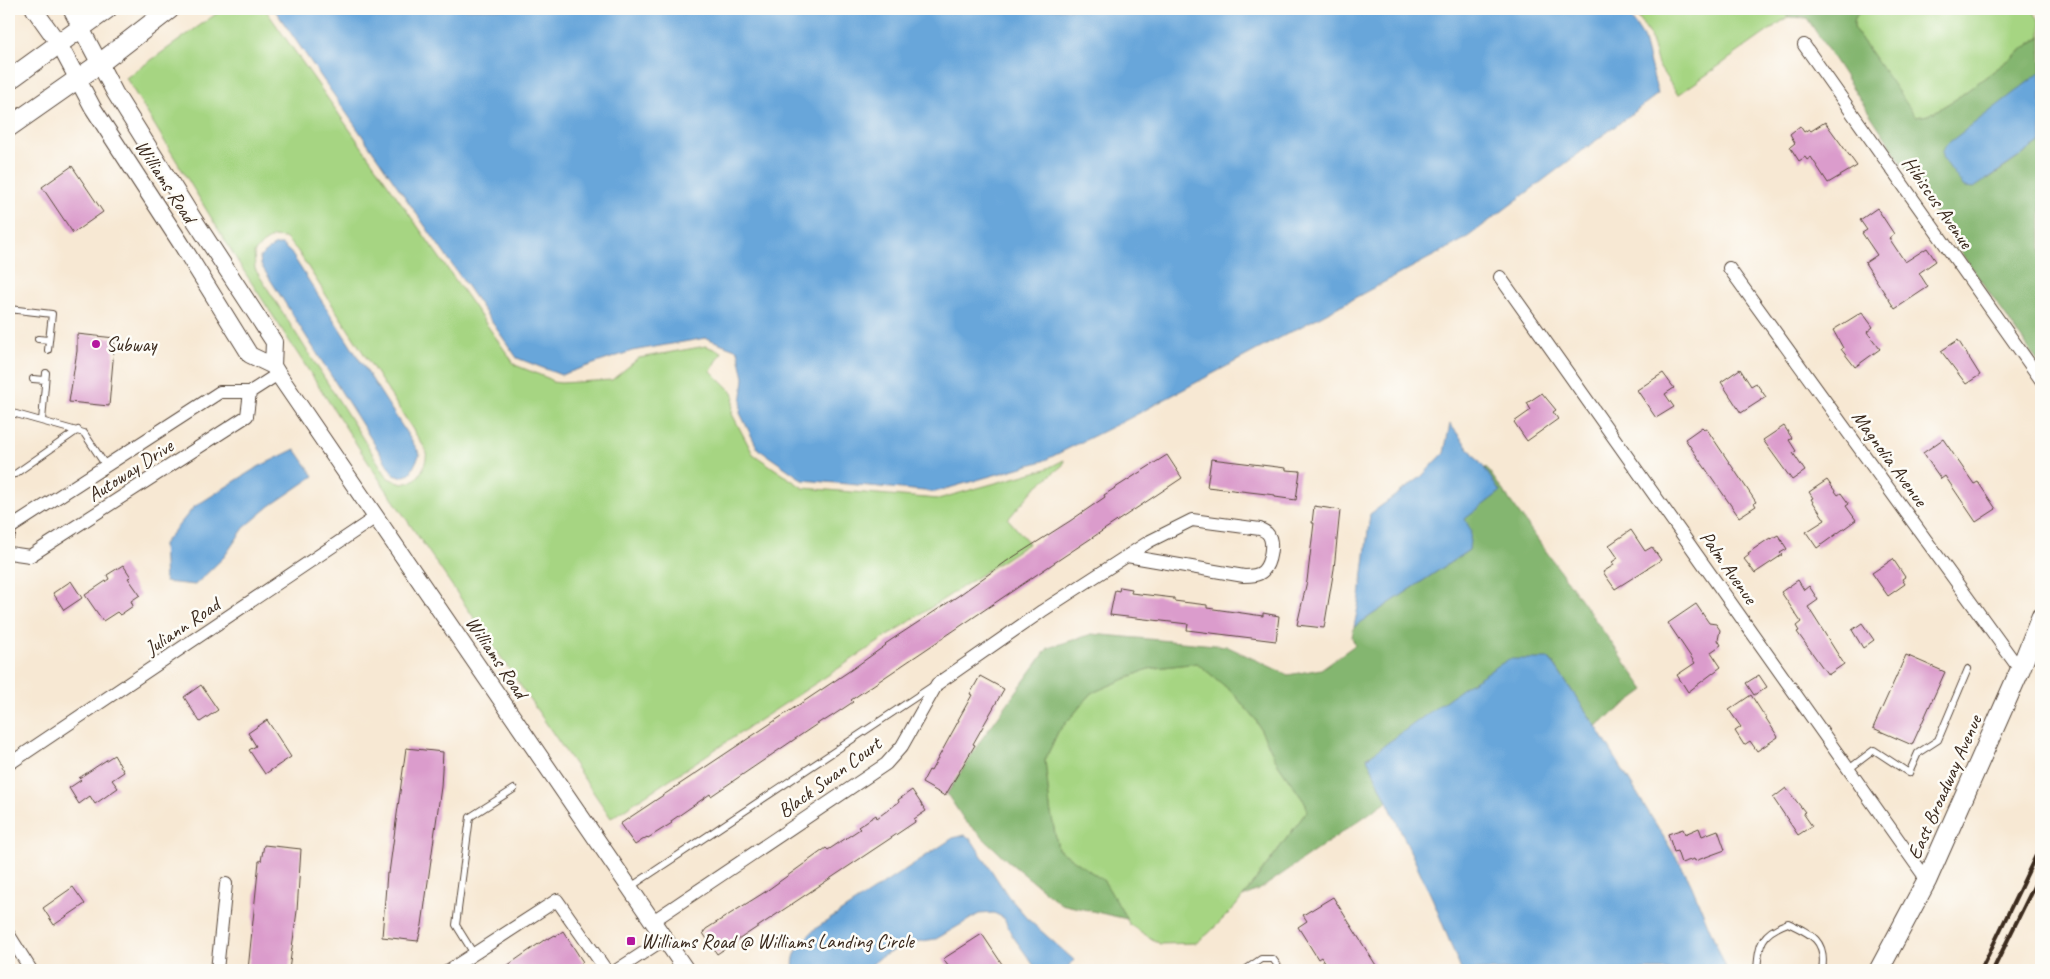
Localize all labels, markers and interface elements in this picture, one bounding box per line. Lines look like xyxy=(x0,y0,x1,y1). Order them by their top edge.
street label: Williams Road xyxy=(130,135,203,230)
street label: Hibiscus Avenue xyxy=(1897,151,1979,255)
place label: Subway xyxy=(106,332,159,357)
marker: Subway xyxy=(90,338,102,350)
street label: Magnolia Avenue xyxy=(1846,405,1934,513)
street label: Autoway Drive xyxy=(83,433,179,507)
street label: Palm Avenue xyxy=(1694,526,1764,610)
street label: Juliann Road xyxy=(139,591,227,661)
street label: Williams Road xyxy=(460,611,535,706)
street label: East Broadway Avenue xyxy=(1902,710,1988,863)
street label: Black Swan Court xyxy=(773,730,888,823)
place label: Williams Road @ Williams Landing Circle xyxy=(641,929,915,954)
marker: Williams Road @ Williams Landing Circle xyxy=(625,935,637,947)

